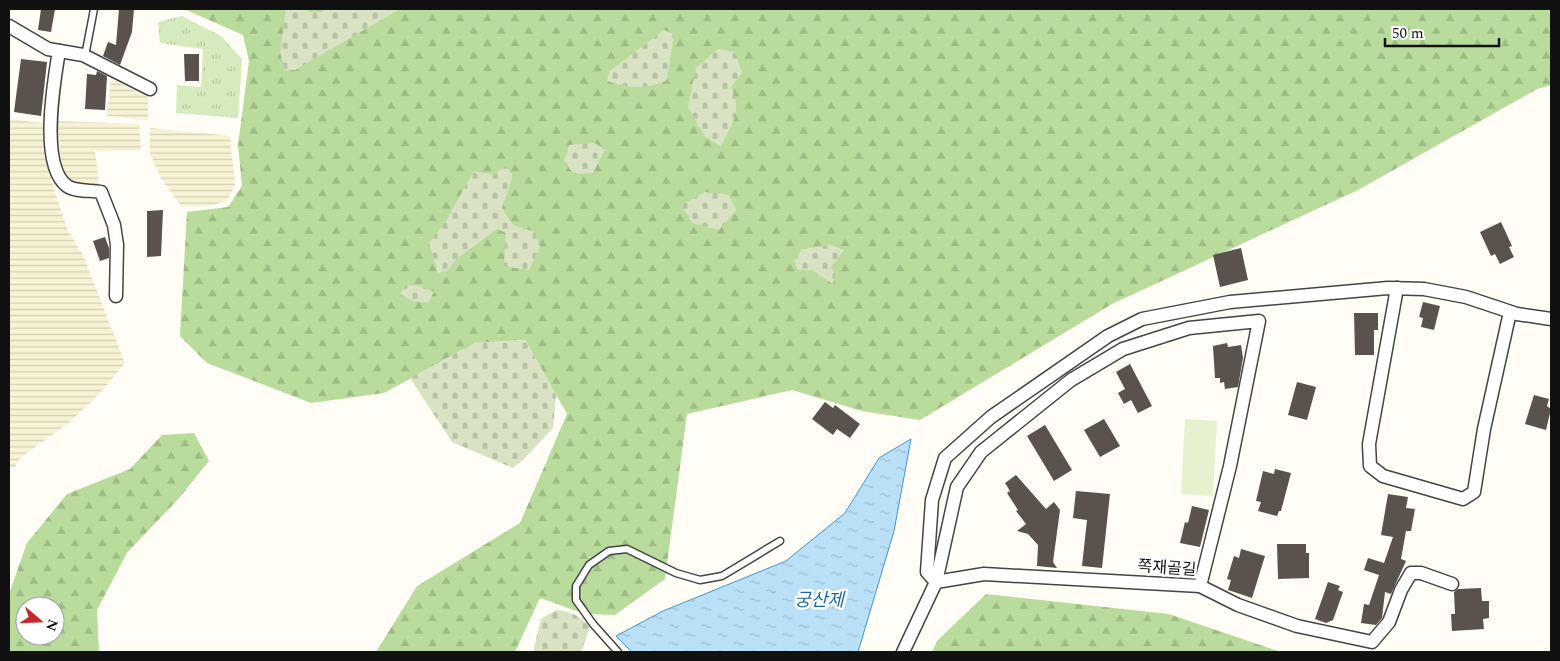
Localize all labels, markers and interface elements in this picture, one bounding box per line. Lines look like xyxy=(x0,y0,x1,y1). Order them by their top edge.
scale bar xyxy=(1385,15,1499,47)
text: 50 m xyxy=(1392,22,1424,45)
street label: 쪽재골길 xyxy=(1137,554,1197,582)
water label: 궁산제 xyxy=(794,587,846,614)
north arrow xyxy=(15,596,65,646)
text: N xyxy=(40,616,64,634)

